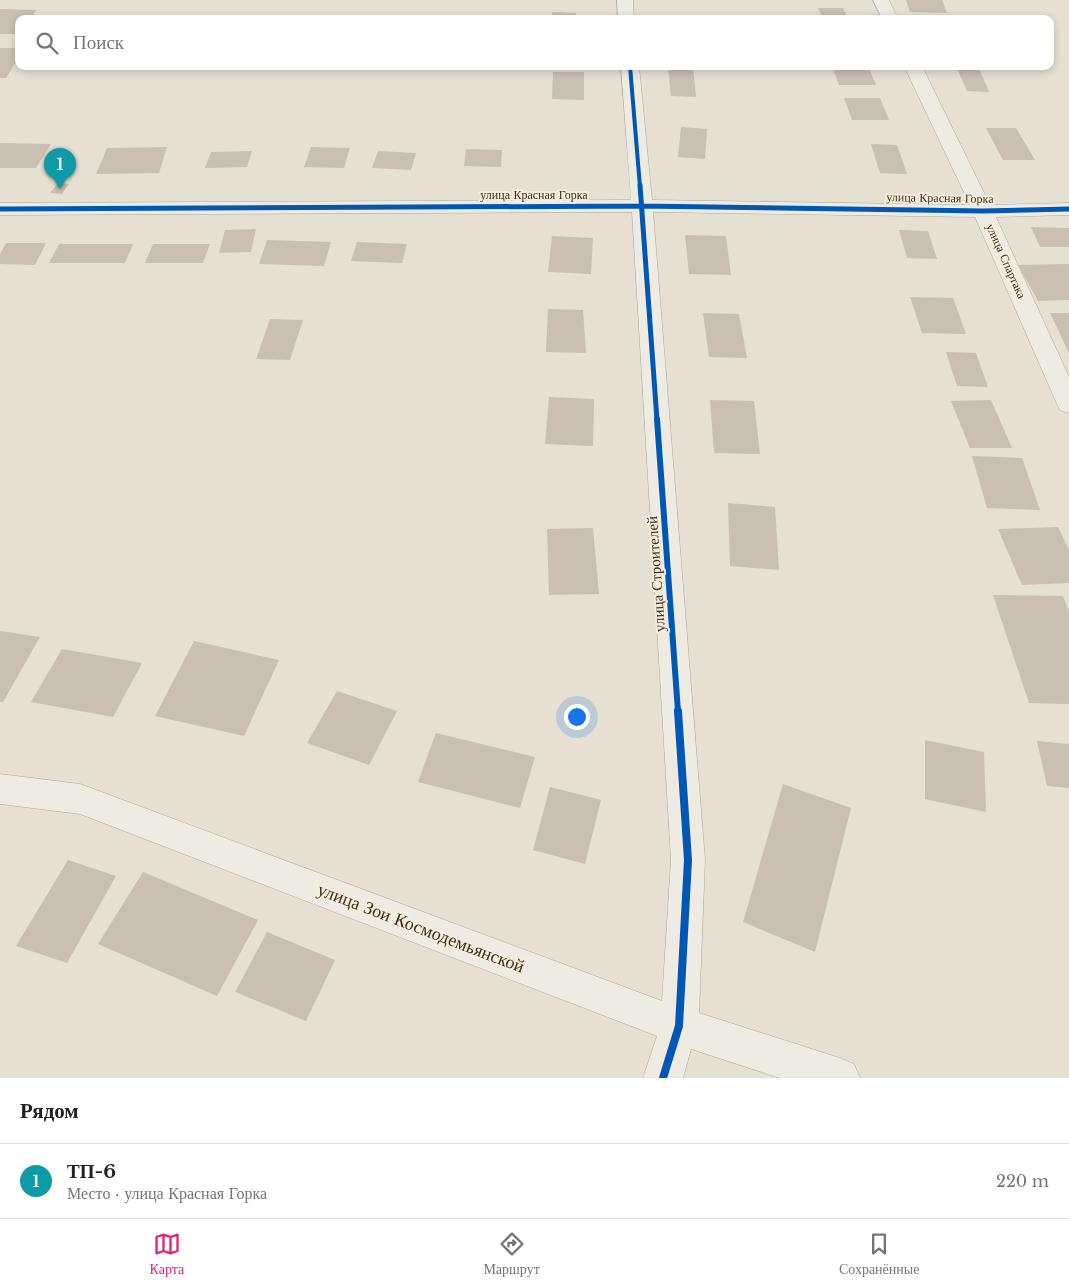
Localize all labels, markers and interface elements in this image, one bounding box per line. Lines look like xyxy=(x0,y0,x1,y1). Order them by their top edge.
search box xyxy=(15,15,1054,70)
icon: search xyxy=(33,29,61,57)
text: Поиск xyxy=(73,31,124,54)
pin: 1 xyxy=(44,148,76,189)
street label: улица Красная Горка xyxy=(480,187,588,202)
street label: улица Красная Горка xyxy=(886,189,994,206)
street label: улица Спартака xyxy=(983,221,1030,301)
street label: улица Строителей xyxy=(642,515,669,633)
your location xyxy=(564,704,590,730)
street label: улица Зои Космодемьянской xyxy=(314,878,528,978)
text: Рядом xyxy=(20,1098,79,1124)
text: ТП-6 xyxy=(67,1160,116,1183)
text: 1 xyxy=(33,1171,39,1191)
text: 220 m xyxy=(996,1171,1049,1191)
text: Место · улица Красная Горка xyxy=(67,1183,267,1203)
tab: Карта xyxy=(150,1230,184,1278)
tab: Маршрут xyxy=(483,1230,540,1278)
tab: Сохранённые xyxy=(839,1230,919,1278)

